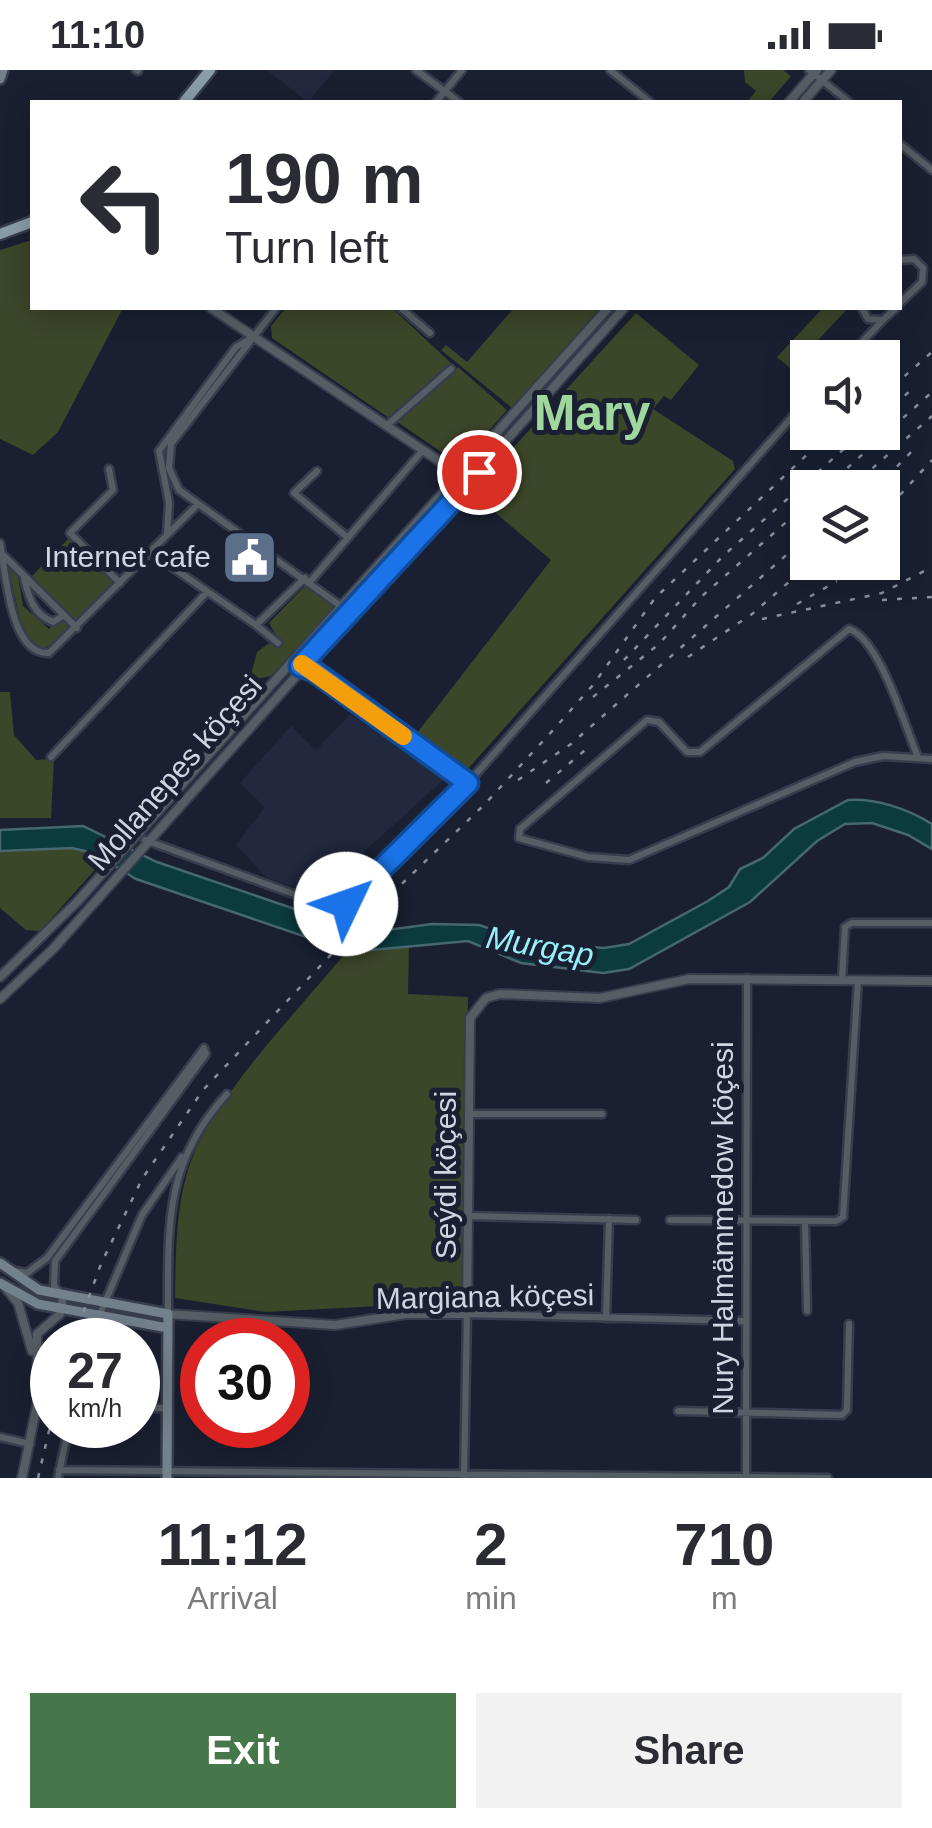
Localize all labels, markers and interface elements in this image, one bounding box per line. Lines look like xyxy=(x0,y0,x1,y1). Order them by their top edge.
text: 11:10 xyxy=(50,14,145,56)
icon: left xyxy=(60,140,190,270)
text: 190 m xyxy=(225,140,423,218)
text: Turn left xyxy=(225,222,388,273)
map controls xyxy=(790,340,900,580)
button: sound xyxy=(790,340,900,450)
district label: Mary xyxy=(534,385,651,441)
pin xyxy=(437,430,522,515)
icon: arrive xyxy=(452,445,507,500)
button: layers xyxy=(790,470,900,580)
public building icon: Internet cafe xyxy=(220,527,280,587)
place label: Internet cafe xyxy=(44,540,211,573)
street label: Mollanepes köçesi xyxy=(81,669,268,877)
position arrow xyxy=(294,852,398,956)
water label: Murgap xyxy=(483,919,597,973)
street label: Nury Halmämmedow köçesi xyxy=(706,1041,739,1415)
street label: Seýdi köçesi xyxy=(429,1091,462,1259)
street label: Margiana köçesi xyxy=(376,1278,594,1315)
speed limit sign: 30 xyxy=(180,1318,310,1448)
text: 27 xyxy=(67,1343,123,1399)
text: km/h xyxy=(68,1394,122,1422)
text: 11:12 xyxy=(158,1511,308,1578)
text: 2 xyxy=(474,1511,508,1578)
text: 710 xyxy=(674,1511,774,1578)
text: Arrival xyxy=(187,1580,278,1616)
text: min xyxy=(465,1580,517,1616)
text: m xyxy=(711,1580,738,1616)
button: Exit xyxy=(30,1693,456,1808)
button: Share xyxy=(476,1693,902,1808)

